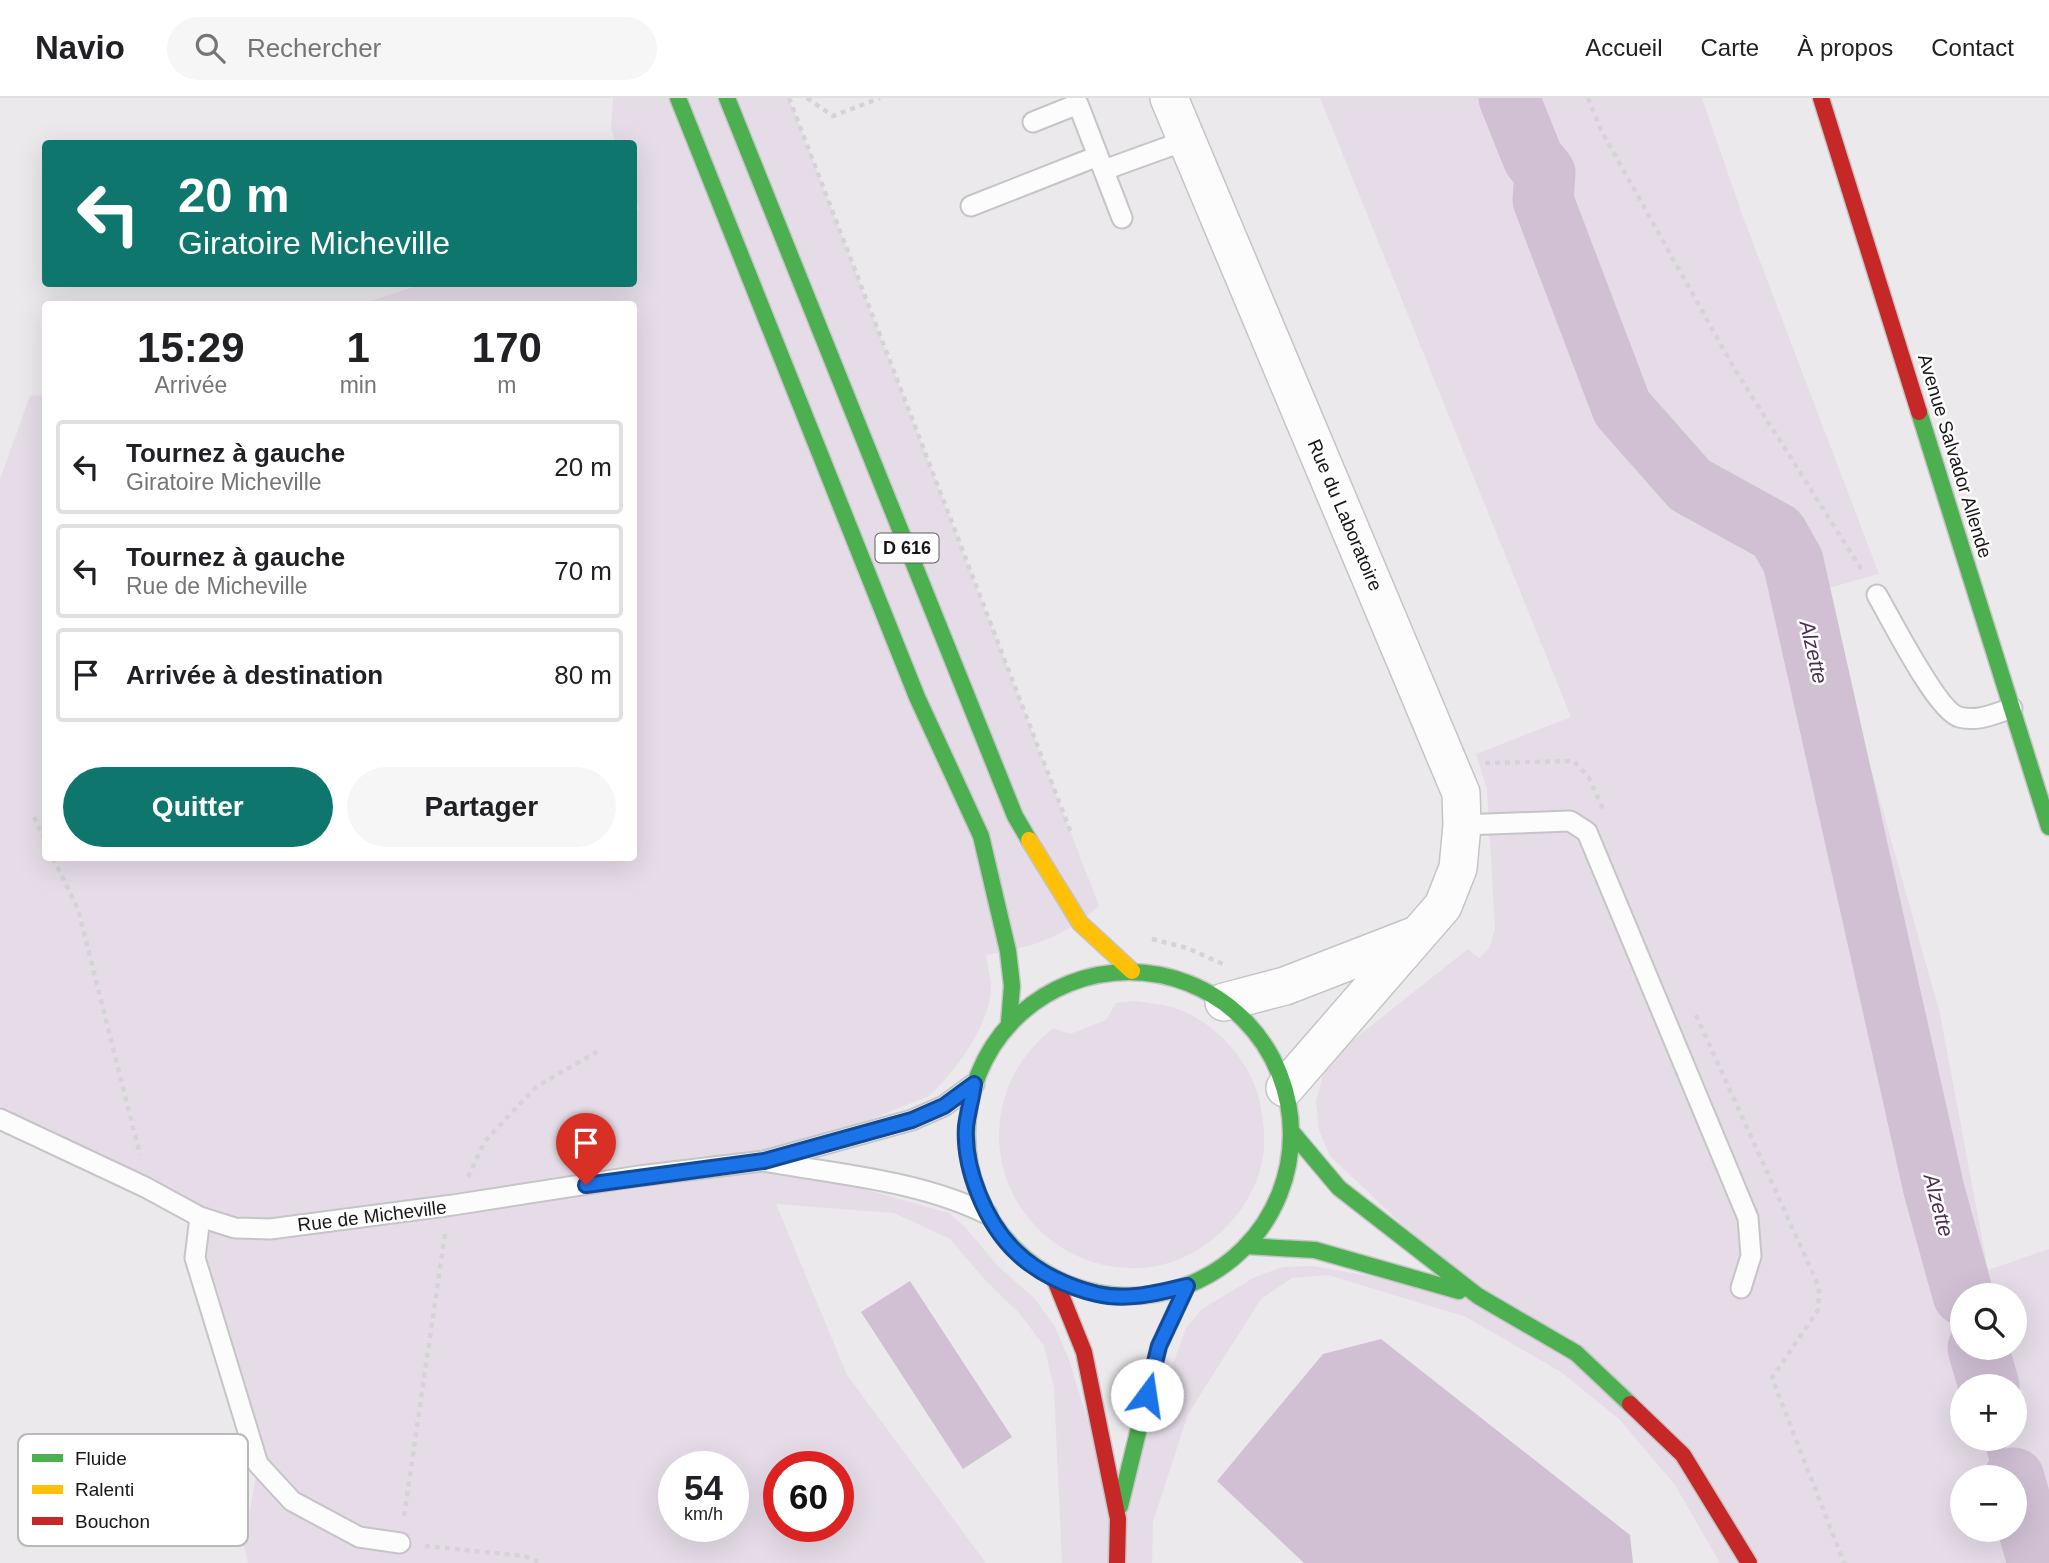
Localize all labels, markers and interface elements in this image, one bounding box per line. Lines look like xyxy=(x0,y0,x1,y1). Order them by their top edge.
search box xyxy=(167,17,657,80)
text: Navio xyxy=(35,29,125,66)
icon: search xyxy=(191,29,229,67)
text: Rechercher xyxy=(247,33,381,63)
text: Accueil xyxy=(1585,34,1663,61)
text: Carte xyxy=(1701,34,1759,61)
text: À propos xyxy=(1797,34,1893,61)
text: Contact xyxy=(1931,34,2014,61)
icon: left xyxy=(63,168,154,259)
text: 20 m xyxy=(178,168,290,222)
text: Giratoire Micheville xyxy=(178,225,450,261)
text: 15:29 xyxy=(137,324,245,371)
text: 1 xyxy=(346,324,370,371)
text: 170 xyxy=(472,324,542,371)
street label: Avenue Salvador Allende xyxy=(1914,352,1996,560)
text: Arrivée xyxy=(154,372,227,398)
text: min xyxy=(340,372,377,398)
text: m xyxy=(497,372,516,398)
street label: Rue du Laboratoire xyxy=(1304,436,1386,594)
text: Tournez à gauche xyxy=(126,438,345,468)
icon: left xyxy=(67,448,105,486)
text: 20 m xyxy=(554,452,612,482)
text: Giratoire Micheville xyxy=(126,469,322,495)
road number: D 616 xyxy=(876,534,939,562)
text: Tournez à gauche xyxy=(126,542,345,572)
icon: left xyxy=(67,552,105,590)
text: 70 m xyxy=(554,556,612,586)
text: Rue de Micheville xyxy=(126,573,308,599)
water label: Alzette xyxy=(1795,616,1832,686)
icon: arrive xyxy=(67,656,105,694)
text: Arrivée à destination xyxy=(126,660,383,690)
text: 80 m xyxy=(554,660,612,690)
button: Quitter xyxy=(63,767,333,847)
button: Partager xyxy=(347,767,616,847)
pin xyxy=(556,1113,616,1185)
icon: arrive xyxy=(567,1124,605,1162)
water label: Alzette xyxy=(1919,1169,1958,1239)
street label: Rue de Micheville xyxy=(296,1196,448,1236)
map controls xyxy=(1950,1283,2027,1542)
button: search xyxy=(1950,1283,2027,1360)
position arrow xyxy=(1110,1358,1184,1432)
button: + xyxy=(1950,1374,2027,1451)
legend xyxy=(18,1434,248,1546)
text: Fluide xyxy=(75,1448,127,1469)
speed limit sign: 60 xyxy=(763,1451,854,1542)
button: − xyxy=(1950,1465,2027,1542)
text: 54 xyxy=(684,1468,723,1507)
text: Ralenti xyxy=(75,1479,134,1500)
text: km/h xyxy=(684,1504,723,1524)
text: Bouchon xyxy=(75,1511,150,1532)

